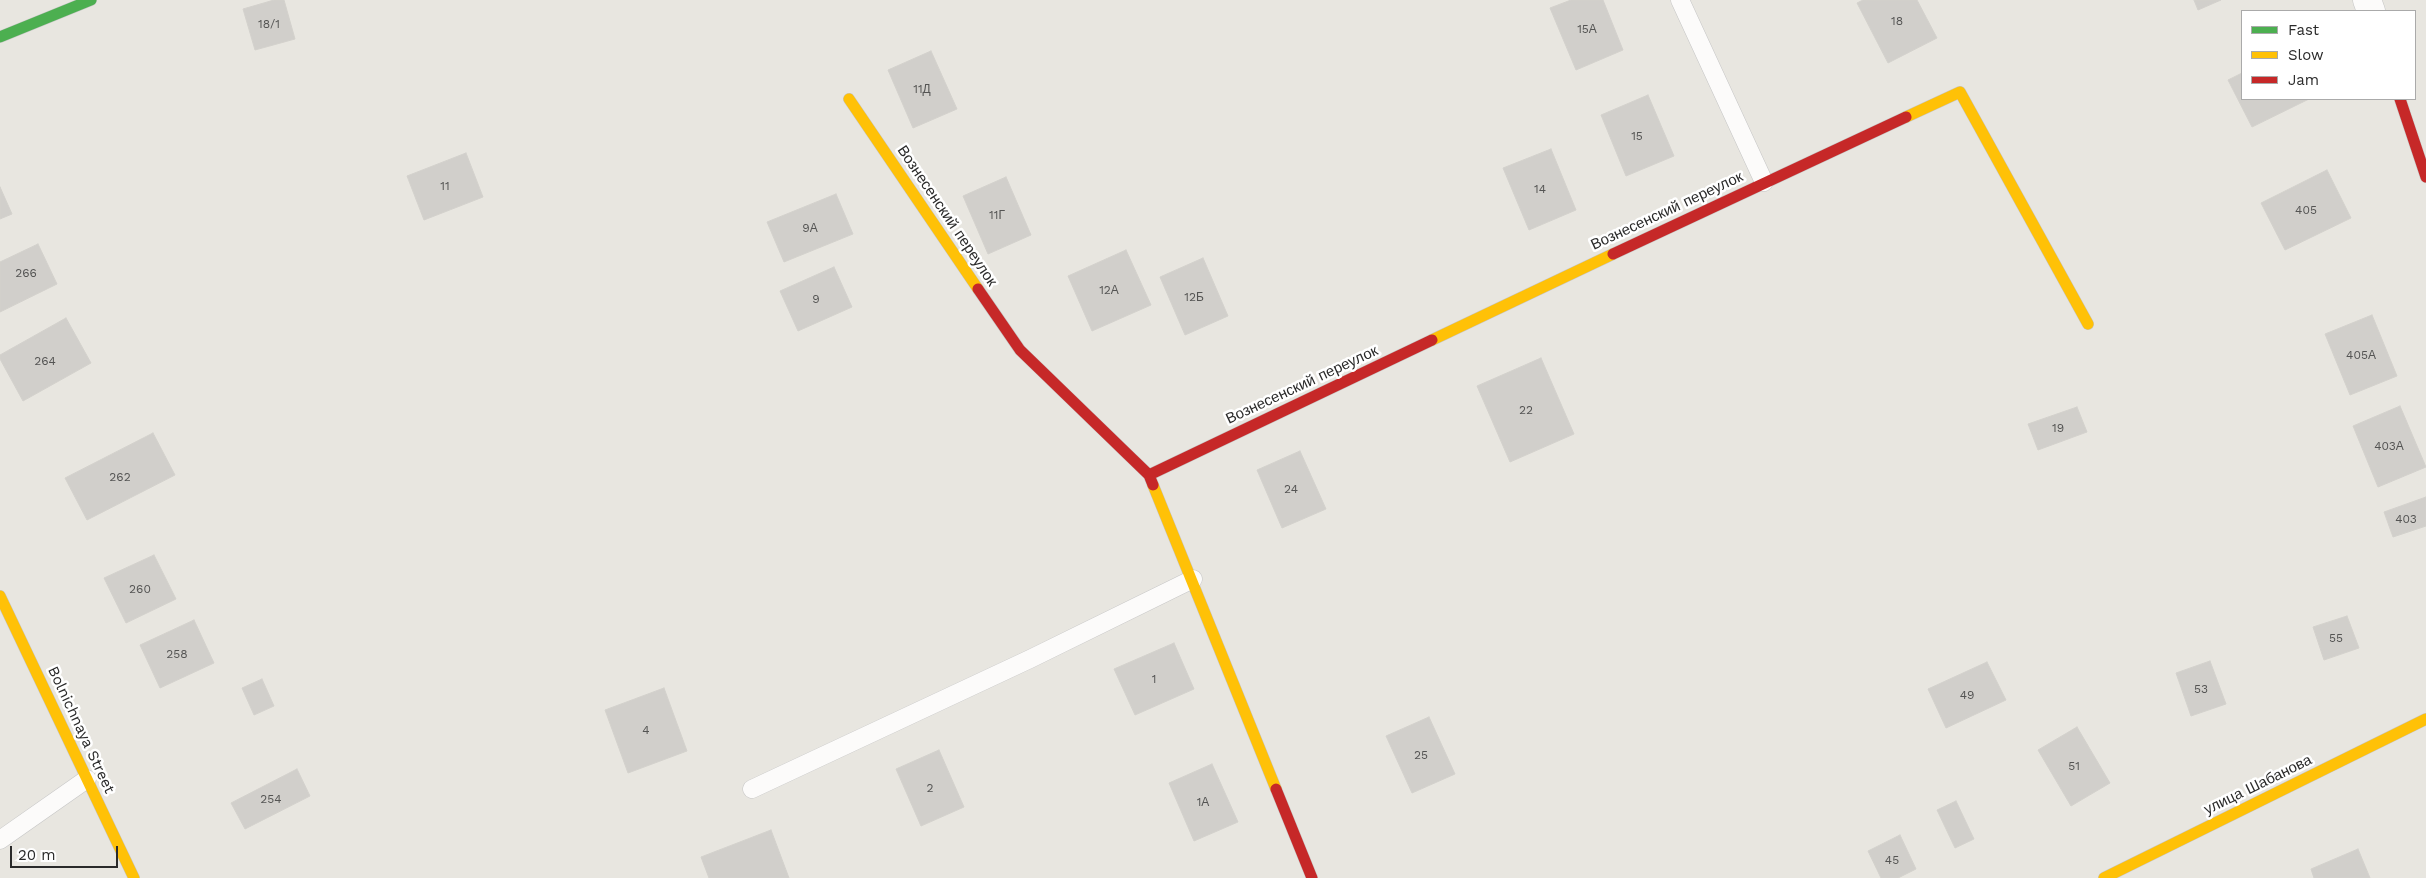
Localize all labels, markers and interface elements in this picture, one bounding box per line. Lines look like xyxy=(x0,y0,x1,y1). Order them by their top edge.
legend xyxy=(2241,10,2416,100)
house number: 18 xyxy=(1891,14,1903,28)
house number: 18/1 xyxy=(258,17,280,31)
text: Fast xyxy=(2288,21,2319,39)
house number: 15А xyxy=(1577,22,1597,36)
text: Slow xyxy=(2288,46,2324,64)
text: Jam xyxy=(2288,71,2319,89)
house number: 11Д xyxy=(913,82,931,96)
house number: 15 xyxy=(1631,129,1643,143)
street label: Вознесенский переулок xyxy=(893,142,1001,290)
street label: Вознесенский переулок xyxy=(1588,168,1746,254)
house number: 11 xyxy=(440,179,450,193)
house number: 14 xyxy=(1534,182,1546,196)
house number: 405 xyxy=(2295,203,2317,217)
house number: 11Г xyxy=(989,208,1005,222)
house number: 9А xyxy=(802,221,818,235)
house number: 266 xyxy=(15,266,37,280)
house number: 12А xyxy=(1099,283,1119,297)
house number: 12Б xyxy=(1184,290,1204,304)
house number: 9 xyxy=(812,292,820,306)
street label: Вознесенский переулок xyxy=(1223,342,1381,428)
house number: 405А xyxy=(2346,348,2376,362)
house number: 264 xyxy=(34,354,56,368)
house number: 22 xyxy=(1519,403,1533,417)
house number: 19 xyxy=(2052,421,2064,435)
house number: 403А xyxy=(2374,439,2404,453)
house number: 262 xyxy=(109,470,131,484)
house number: 24 xyxy=(1284,482,1298,496)
house number: 403 xyxy=(2395,512,2417,526)
house number: 260 xyxy=(129,582,151,596)
house number: 55 xyxy=(2329,631,2343,645)
house number: 258 xyxy=(166,647,188,661)
street label: Bolnichnaya Street xyxy=(44,664,118,796)
house number: 1 xyxy=(1152,672,1156,686)
house number: 53 xyxy=(2194,682,2208,696)
house number: 49 xyxy=(1960,688,1974,702)
house number: 4 xyxy=(642,723,650,737)
house number: 25 xyxy=(1414,748,1428,762)
street label: улица Шабанова xyxy=(2201,751,2315,819)
house number: 51 xyxy=(2068,759,2080,773)
house number: 2 xyxy=(927,781,933,795)
house number: 254 xyxy=(260,792,282,806)
house number: 1А xyxy=(1197,795,1209,809)
scale bar xyxy=(12,836,120,868)
text: 20 m xyxy=(18,846,56,864)
house number: 45 xyxy=(1885,853,1899,867)

